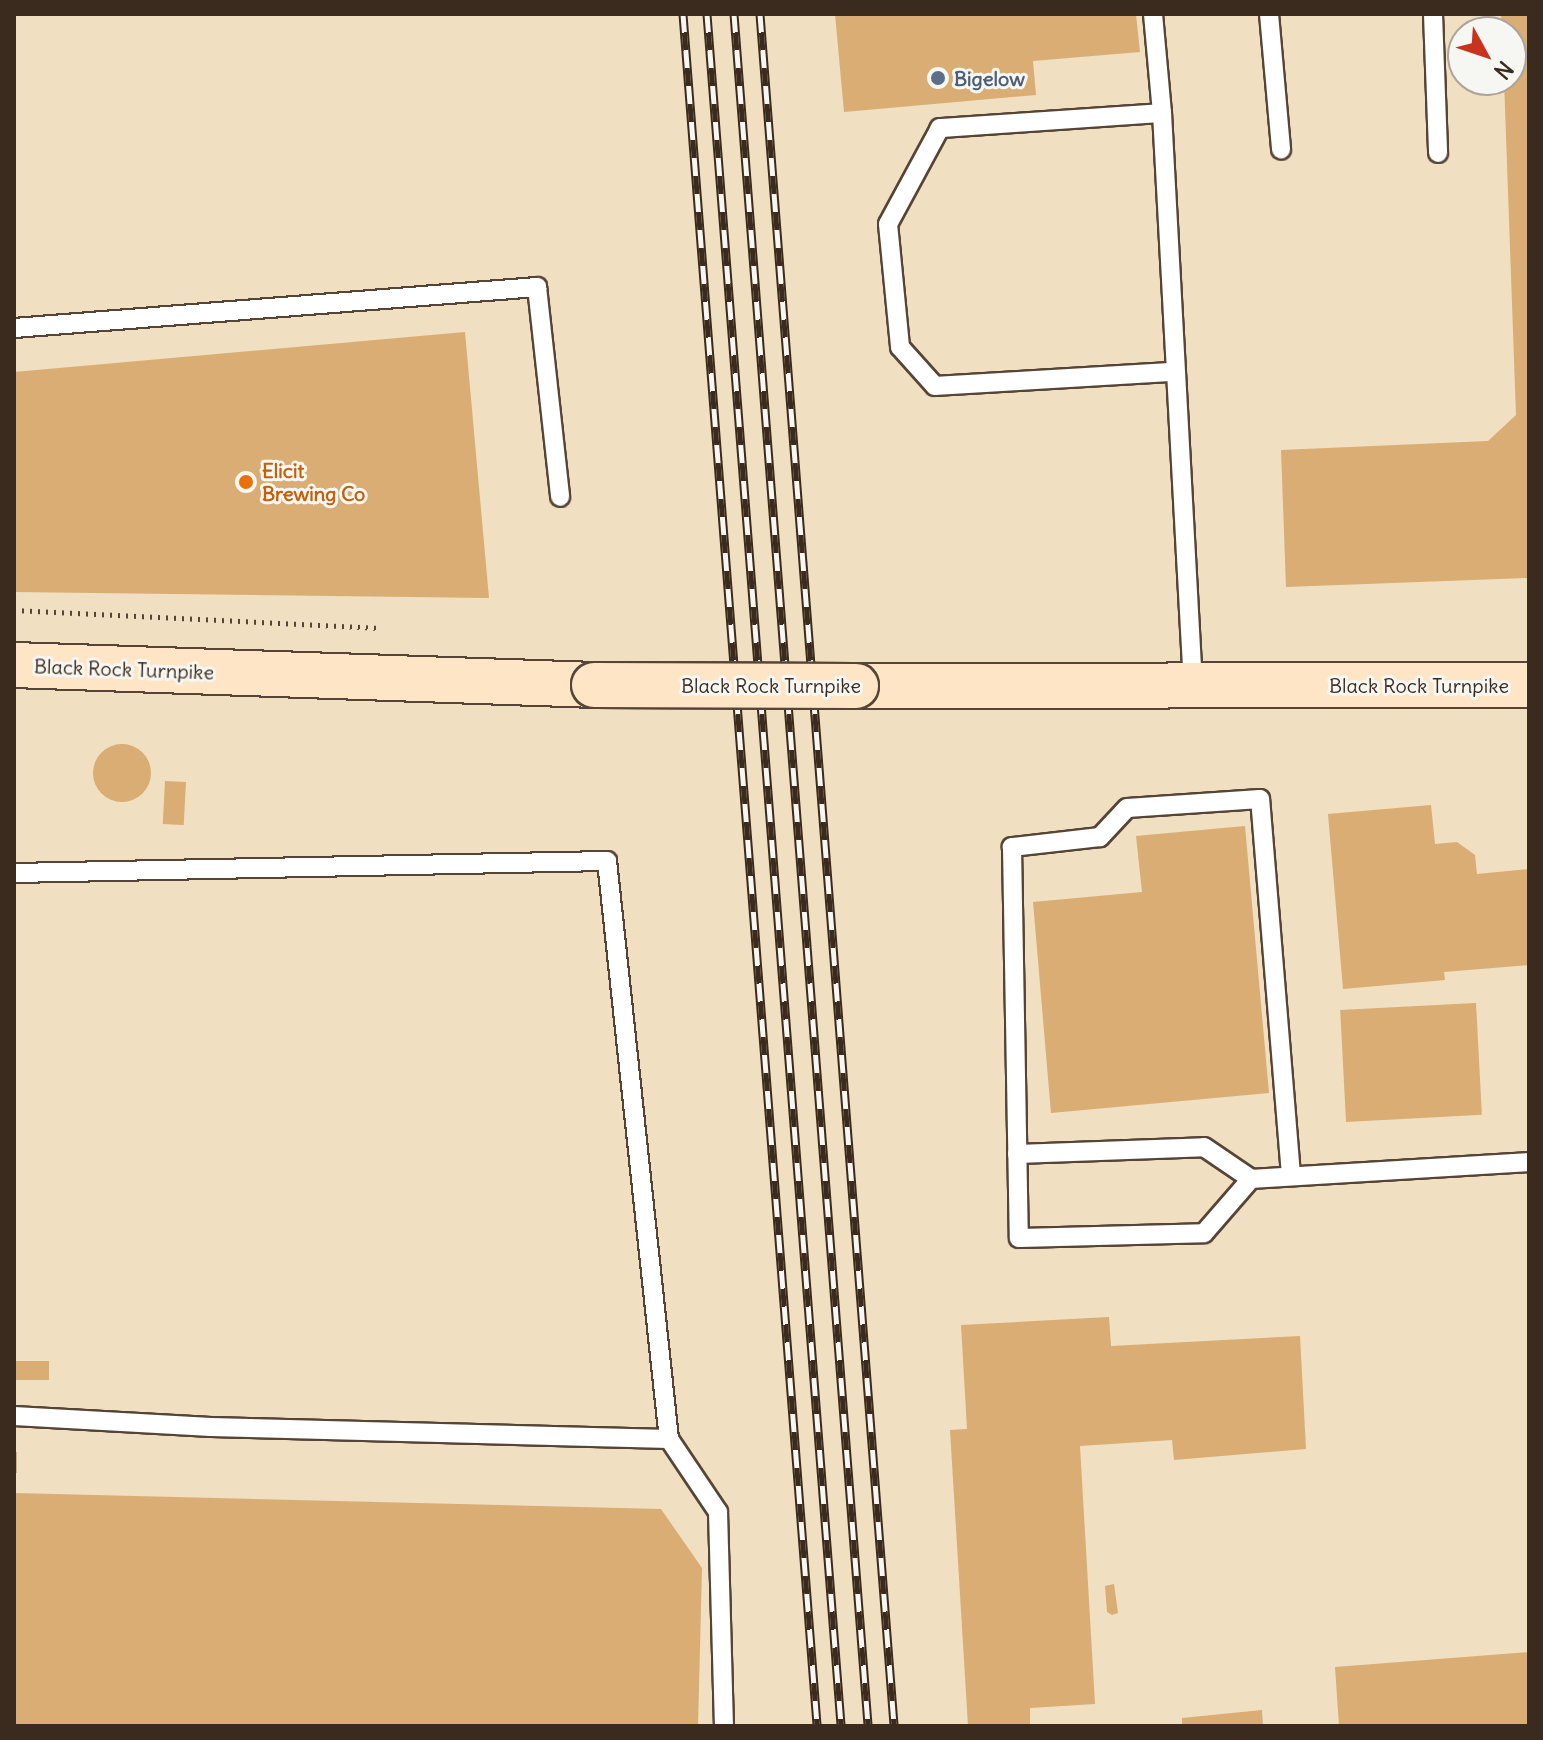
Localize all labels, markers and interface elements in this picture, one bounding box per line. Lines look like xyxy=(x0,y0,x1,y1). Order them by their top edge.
north arrow xyxy=(1447,16,1527,96)
text: N xyxy=(1488,55,1519,85)
place label: Bigelow xyxy=(954,66,1025,90)
marker: Bigelow xyxy=(929,69,947,87)
place label: Elicit Brewing Co xyxy=(262,458,365,505)
marker: Elicit Brewing Co xyxy=(237,473,255,491)
street label: Black Rock Turnpike xyxy=(34,654,214,684)
street label: Black Rock Turnpike xyxy=(681,673,861,697)
street label: Black Rock Turnpike xyxy=(1329,673,1509,697)

